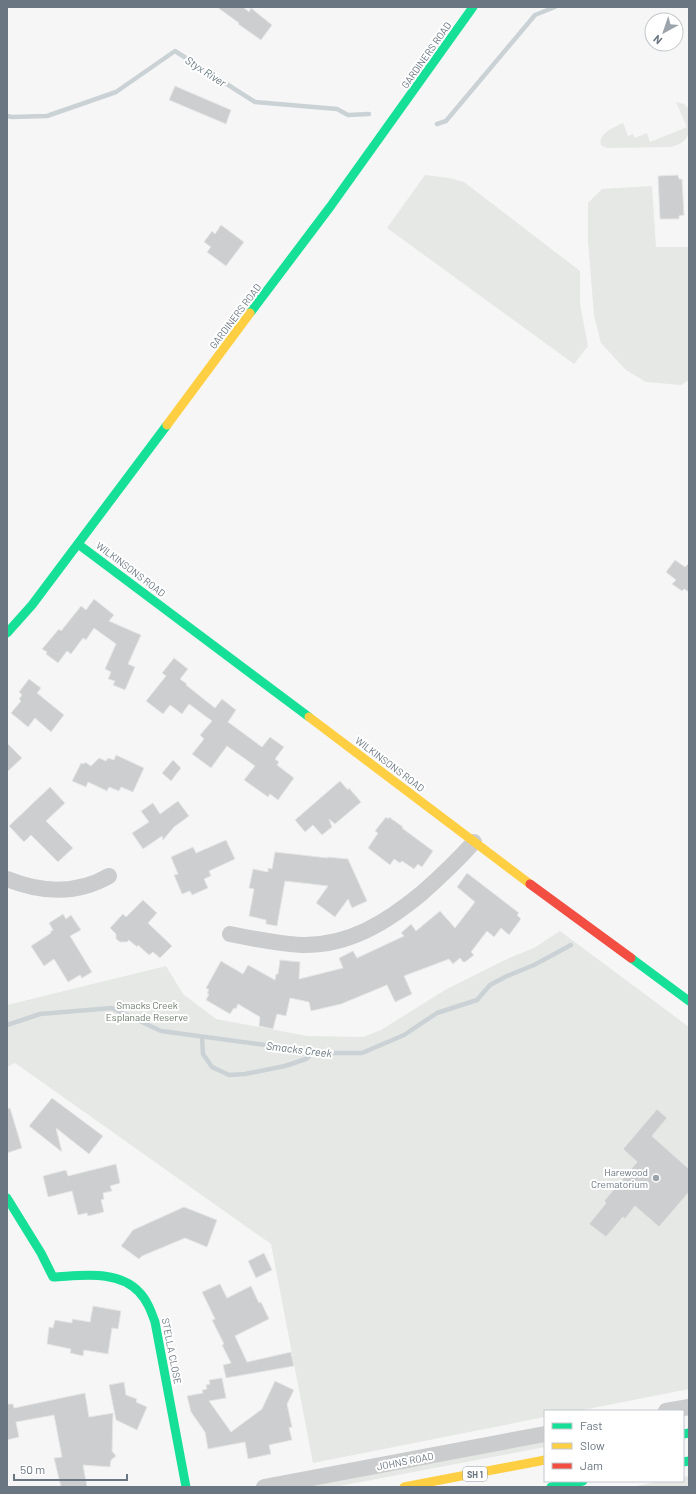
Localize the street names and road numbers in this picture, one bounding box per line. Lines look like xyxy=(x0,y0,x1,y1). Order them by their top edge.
street label: GARDINERS ROAD xyxy=(399,19,453,91)
street label: GARDINERS ROAD xyxy=(207,281,263,351)
street label: WILKINSONS ROAD xyxy=(94,539,168,599)
street label: WILKINSONS ROAD xyxy=(353,734,427,794)
street label: STELLA CLOSE xyxy=(160,1317,184,1385)
street label: JOHNS ROAD xyxy=(376,1450,434,1472)
road number: SH 1 xyxy=(463,1467,487,1481)

